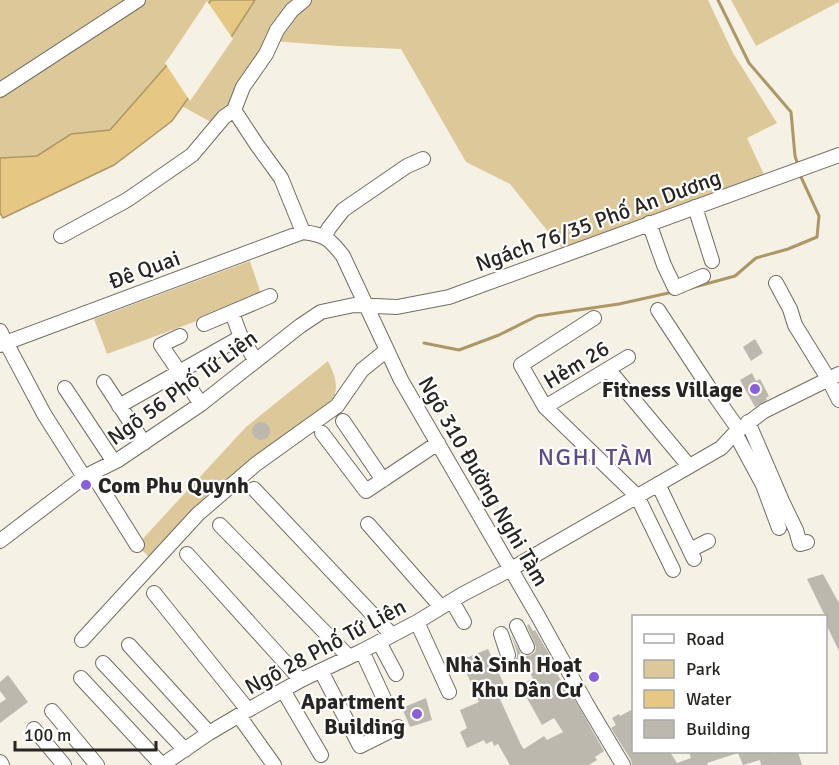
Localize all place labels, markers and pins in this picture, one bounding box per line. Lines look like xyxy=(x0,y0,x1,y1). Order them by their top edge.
place label: Fitness Village xyxy=(602,376,743,403)
marker: Fitness Village xyxy=(748,382,762,396)
place label: Com Phu Quynh xyxy=(98,472,249,499)
marker: Com Phu Quynh xyxy=(79,478,93,492)
place label: Nhà Sinh Hoạt Khu Dân Cư xyxy=(445,651,583,703)
marker: Nhà Sinh Hoạt Khu Dân Cư xyxy=(587,670,601,684)
place label: Apartment Building xyxy=(301,688,405,740)
marker: Apartment Building xyxy=(410,707,424,721)

